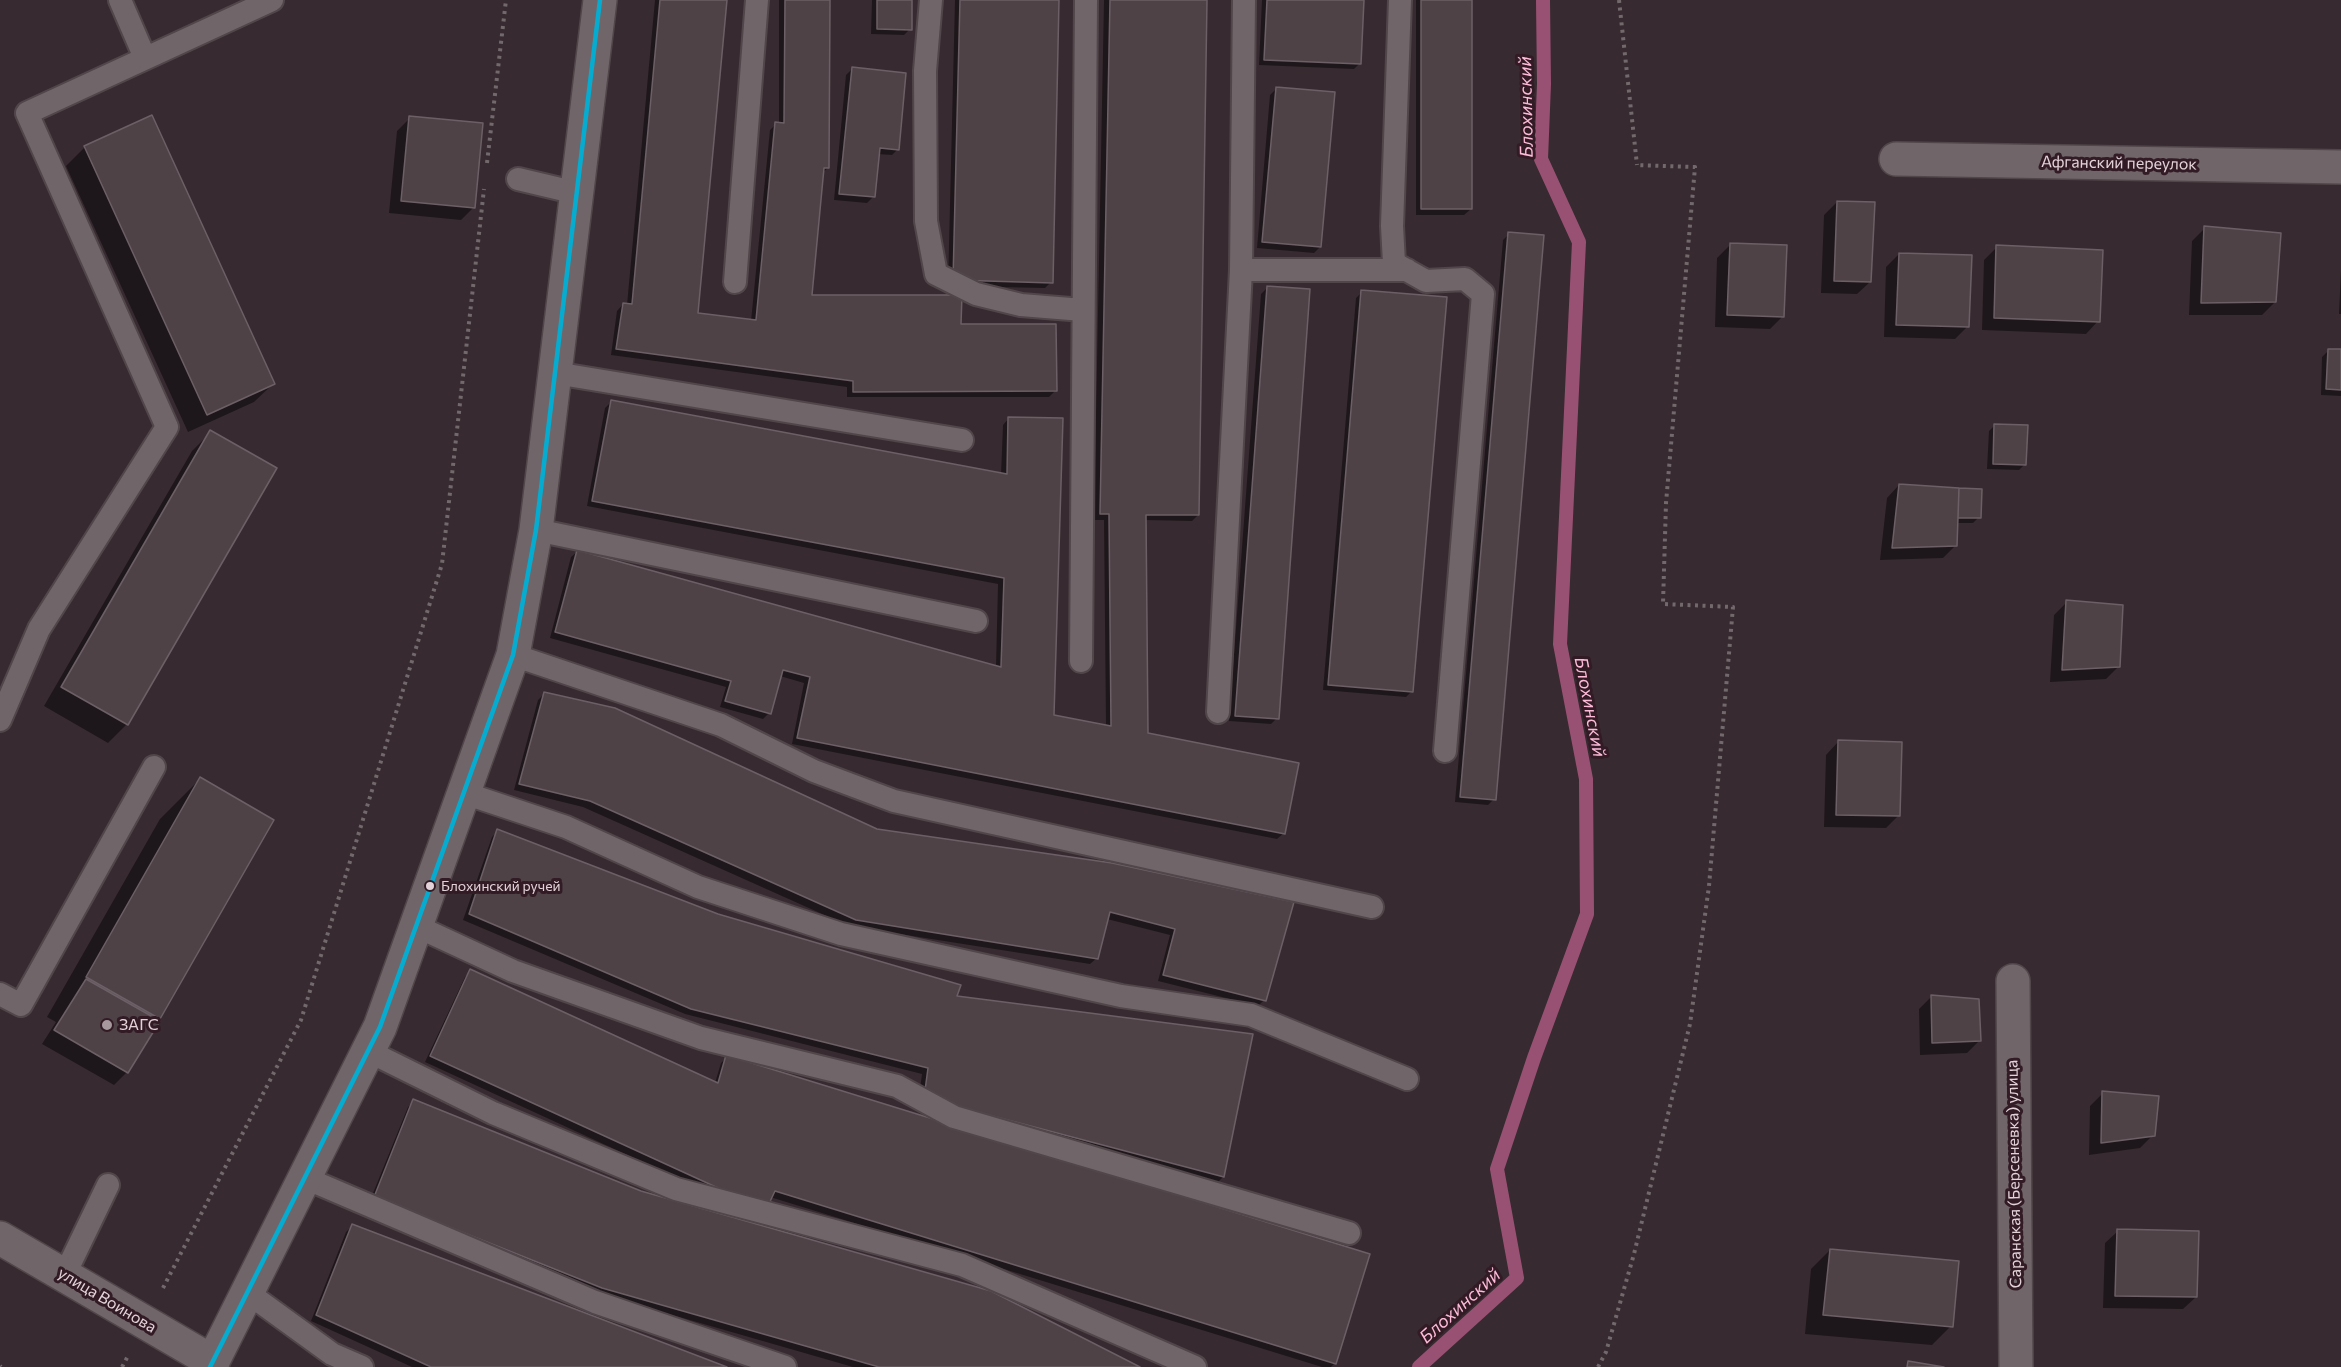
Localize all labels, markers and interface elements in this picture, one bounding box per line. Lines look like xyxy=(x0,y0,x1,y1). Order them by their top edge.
water label: Блохинский xyxy=(1514,56,1538,158)
street label: Афганский переулок xyxy=(2041,152,2197,174)
water label: Блохинский xyxy=(1570,655,1610,759)
place label: Блохинский ручей xyxy=(441,878,561,894)
marker: Блохинский ручей xyxy=(424,880,436,892)
place label: ЗАГС xyxy=(119,1015,159,1035)
marker: ЗАГС xyxy=(100,1018,114,1032)
street label: Саранская (Берсеневка) улица xyxy=(2002,1060,2026,1288)
street label: улица Воинова xyxy=(54,1263,160,1337)
water label: Блохинский xyxy=(1415,1264,1505,1348)

